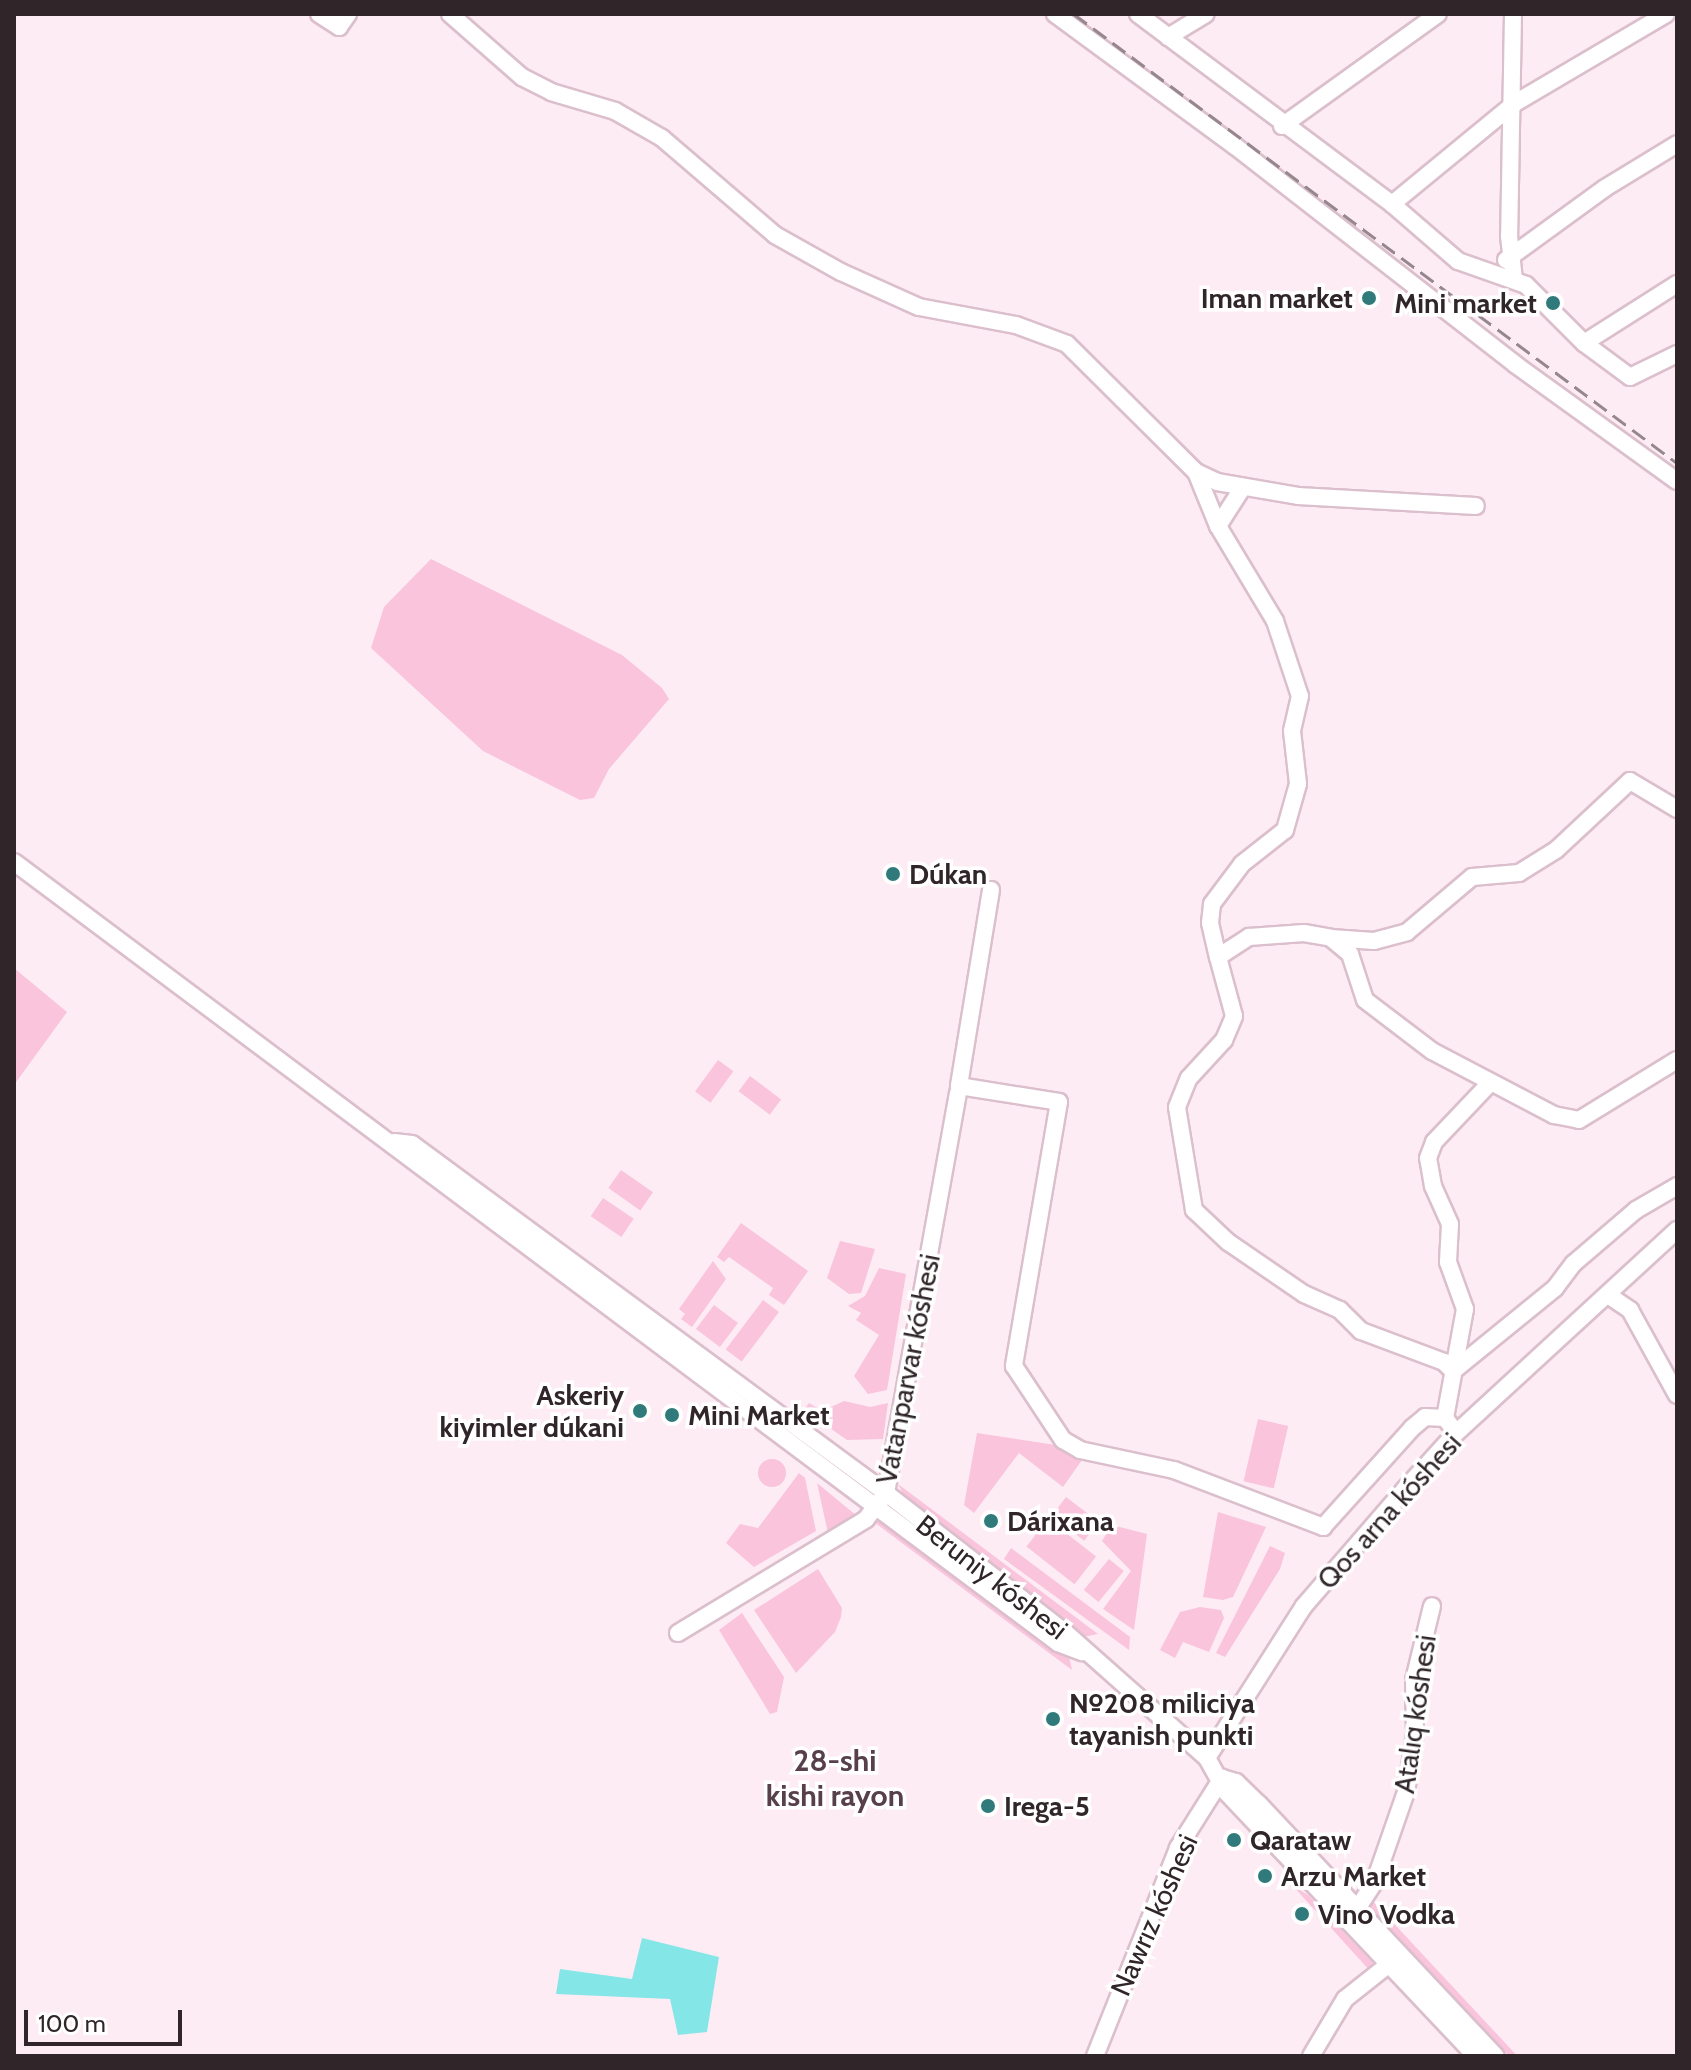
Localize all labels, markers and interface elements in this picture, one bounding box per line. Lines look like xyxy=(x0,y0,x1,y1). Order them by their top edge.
place label: Iman market xyxy=(1201,281,1353,315)
place label: Mini market xyxy=(1394,286,1537,320)
marker: Iman market xyxy=(1360,289,1378,307)
marker: Mini market xyxy=(1544,294,1562,312)
place label: Dúkan xyxy=(909,857,987,891)
marker: Dúkan xyxy=(884,865,902,883)
street label: Vatanparvar kóshesi xyxy=(869,1251,947,1487)
place label: Askeriy kiyimler dúkani xyxy=(439,1378,624,1444)
place label: Mini Market xyxy=(688,1398,830,1432)
marker: Askeriy kiyimler dúkani xyxy=(631,1402,649,1420)
marker: Mini Market xyxy=(663,1406,681,1424)
street label: Qos arna kóshesi xyxy=(1310,1426,1468,1596)
place label: Dárixana xyxy=(1007,1504,1114,1538)
street label: Beruniy kóshesi xyxy=(910,1508,1074,1646)
marker: Dárixana xyxy=(982,1512,1000,1530)
street label: Atalıq kóshesi xyxy=(1387,1633,1443,1795)
place label: №208 miliciya tayanish punkti xyxy=(1069,1686,1255,1752)
marker: №208 miliciya tayanish punkti xyxy=(1044,1710,1062,1728)
district label: 28-shi kishi rayon xyxy=(766,1743,904,1814)
place label: Irega-5 xyxy=(1004,1789,1090,1823)
marker: Irega-5 xyxy=(979,1797,997,1815)
place label: Qarataw xyxy=(1250,1823,1351,1857)
street label: Nawrız kóshesi xyxy=(1103,1829,1205,2001)
marker: Qarataw xyxy=(1225,1831,1243,1849)
place label: Arzu Market xyxy=(1281,1859,1426,1893)
marker: Arzu Market xyxy=(1256,1867,1274,1885)
place label: Vino Vodka xyxy=(1318,1897,1455,1931)
marker: Vino Vodka xyxy=(1293,1905,1311,1923)
scale bar xyxy=(28,1994,186,2044)
text: 100 m xyxy=(38,2009,106,2038)

